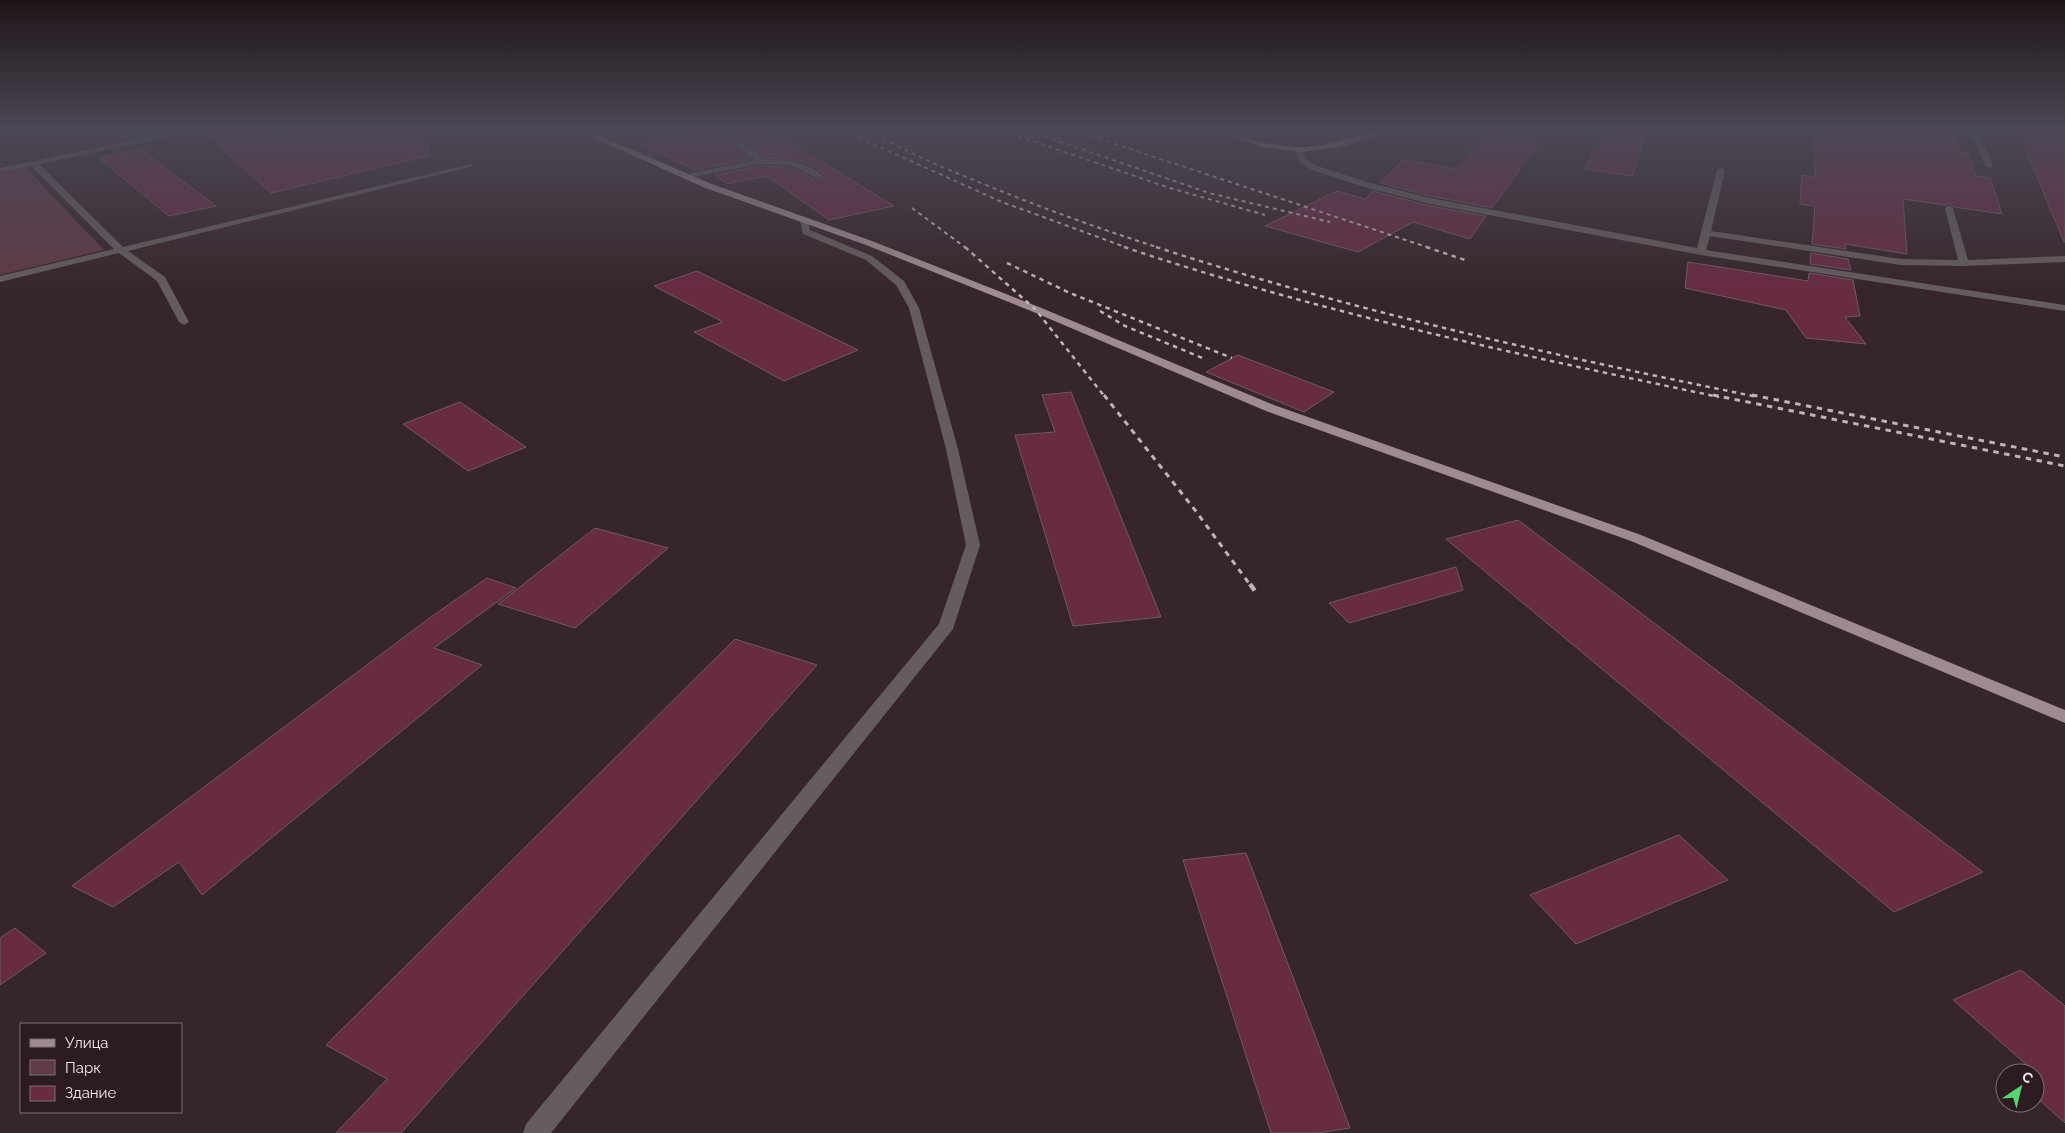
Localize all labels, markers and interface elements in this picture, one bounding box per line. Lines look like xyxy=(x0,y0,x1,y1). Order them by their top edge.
legend xyxy=(20,1023,182,1113)
text: Улица xyxy=(65,1034,109,1052)
text: Парк xyxy=(65,1059,101,1077)
north arrow xyxy=(1995,1063,2045,1113)
text: С xyxy=(2019,1068,2036,1087)
text: Здание xyxy=(65,1084,117,1102)

